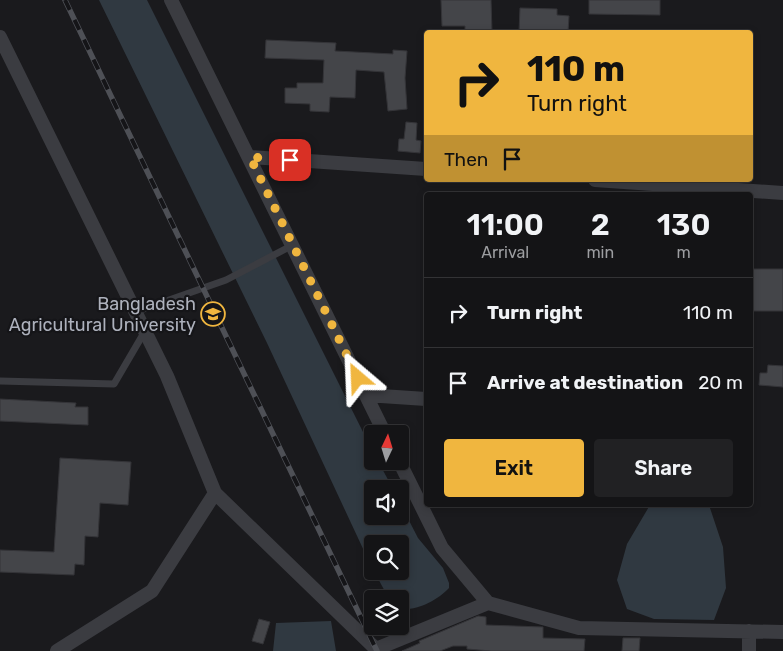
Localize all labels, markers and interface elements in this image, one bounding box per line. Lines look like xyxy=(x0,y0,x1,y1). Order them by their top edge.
text: 110 m xyxy=(527,48,625,90)
icon: right xyxy=(444,50,509,115)
text: Turn right xyxy=(527,90,627,117)
pin xyxy=(269,139,311,181)
icon: arrive xyxy=(498,145,526,173)
icon: arrive xyxy=(276,146,304,174)
text: Then xyxy=(444,148,488,171)
text: 11:00 xyxy=(467,207,544,243)
text: 2 xyxy=(591,207,610,243)
text: 130 xyxy=(657,207,710,243)
text: Arrival xyxy=(481,243,529,262)
text: min xyxy=(586,243,614,262)
text: m xyxy=(676,243,691,262)
place label: Bangladesh Agricultural University xyxy=(9,293,196,336)
icon: right xyxy=(444,299,472,327)
school or university icon: Bangladesh Agricultural University xyxy=(200,301,226,327)
text: Turn right xyxy=(487,301,582,324)
text: 110 m xyxy=(683,301,733,324)
position arrow xyxy=(331,351,383,403)
icon: arrive xyxy=(444,369,472,397)
text: Arrive at destination xyxy=(487,371,683,394)
text: 20 m xyxy=(698,371,743,394)
north arrow xyxy=(364,425,409,470)
map controls xyxy=(364,425,409,635)
button: Exit xyxy=(444,439,584,497)
button: Share xyxy=(594,439,733,497)
button: sound xyxy=(364,480,409,525)
button: search xyxy=(364,535,409,580)
button: layers xyxy=(364,590,409,635)

